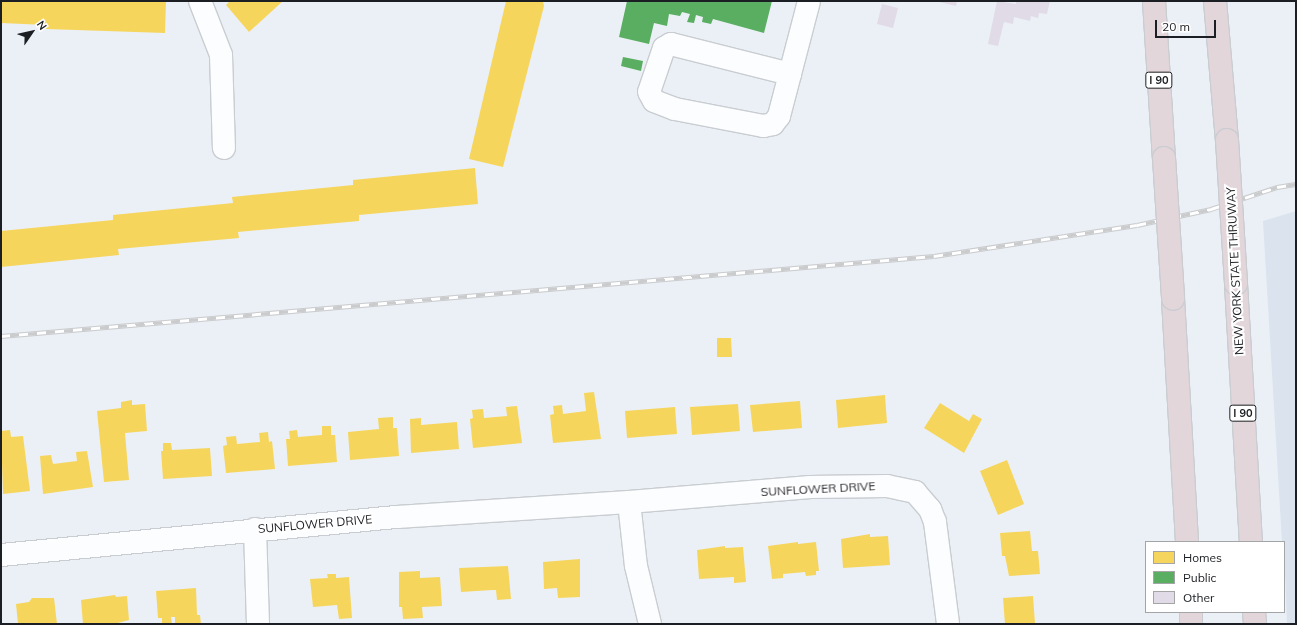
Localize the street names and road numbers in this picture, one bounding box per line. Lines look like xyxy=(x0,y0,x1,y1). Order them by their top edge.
road number: I 90 xyxy=(1145,71,1173,89)
street label: NEW YORK STATE THRUWAY xyxy=(1223,187,1247,355)
road number: I 90 xyxy=(1229,404,1257,422)
street label: SUNFLOWER DRIVE xyxy=(760,479,876,499)
street label: SUNFLOWER DRIVE xyxy=(257,512,373,536)

